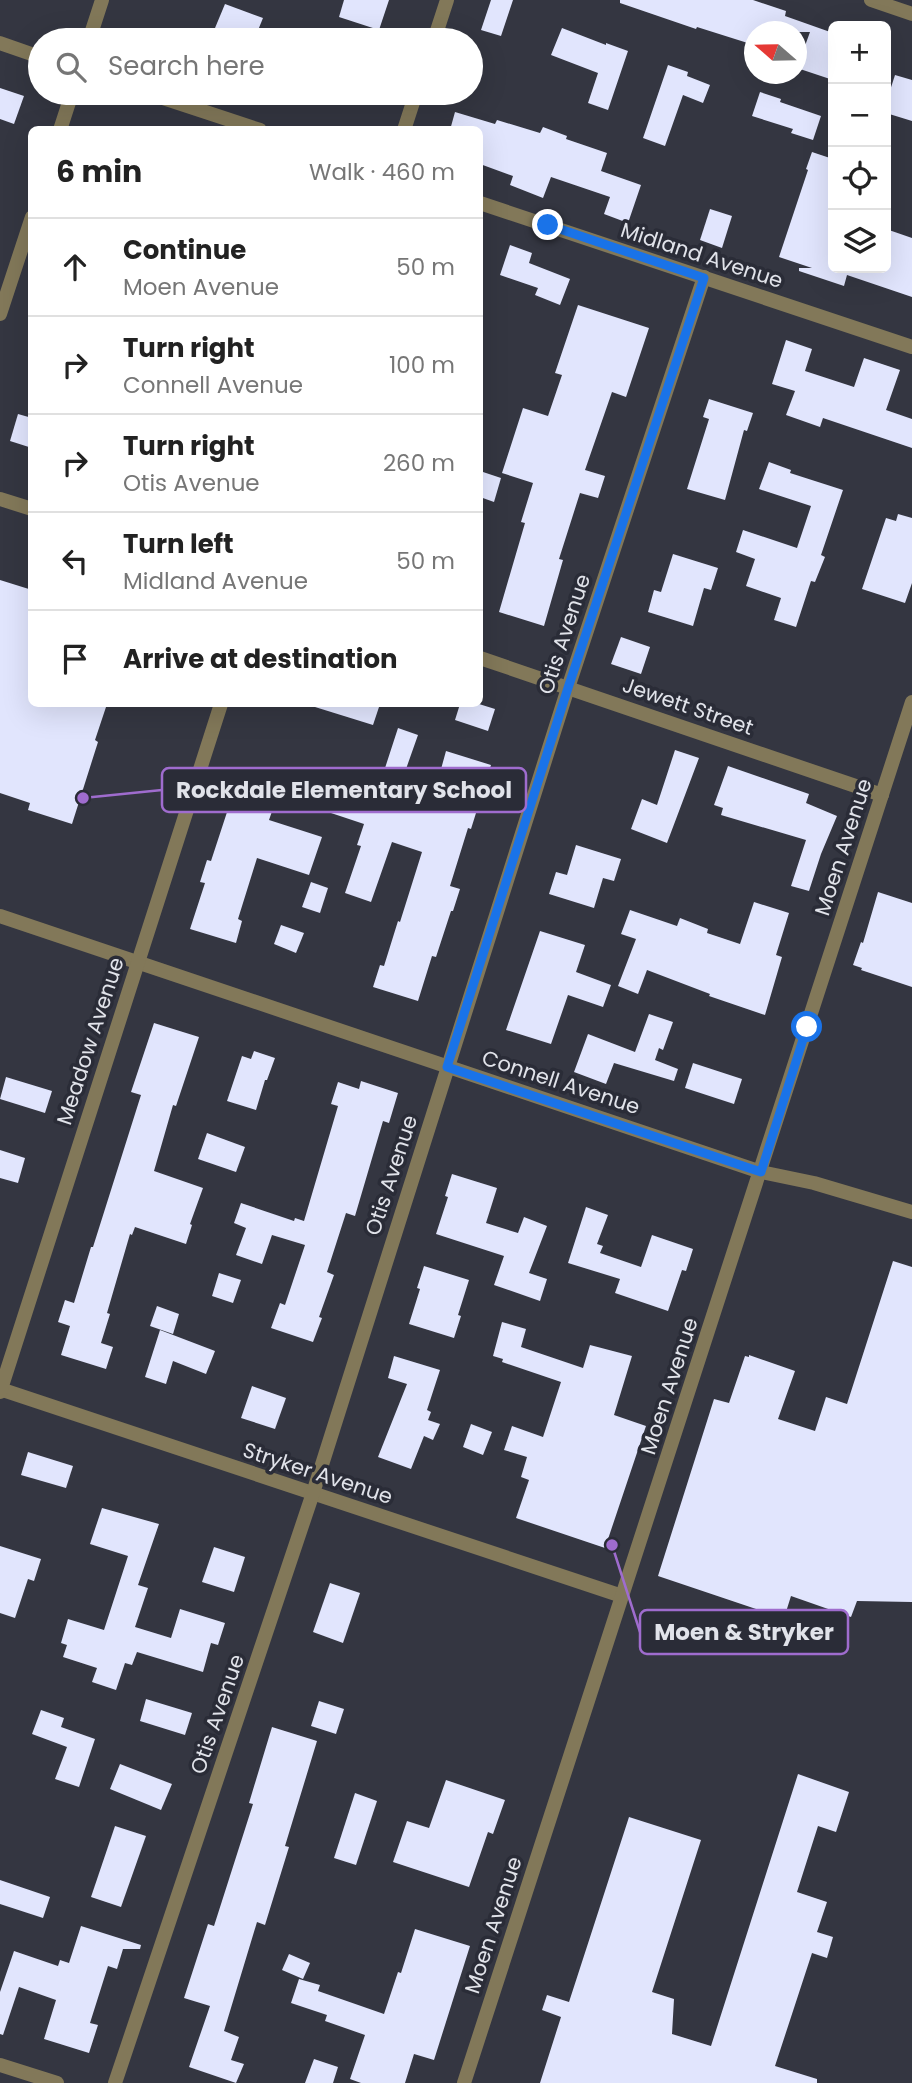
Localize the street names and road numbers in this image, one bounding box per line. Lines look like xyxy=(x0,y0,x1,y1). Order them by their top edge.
street label: Midland Avenue xyxy=(617,215,787,295)
street label: Otis Avenue xyxy=(531,570,597,698)
street label: Jewett Street xyxy=(619,670,757,742)
street label: Moen Avenue xyxy=(807,775,879,919)
street label: Meadow Avenue xyxy=(49,953,131,1129)
street label: Connell Avenue xyxy=(478,1043,644,1121)
street label: Otis Avenue xyxy=(358,1111,424,1239)
street label: Moen Avenue xyxy=(633,1314,705,1458)
street label: Stryker Avenue xyxy=(239,1435,397,1511)
street label: Otis Avenue xyxy=(183,1650,251,1778)
street label: Moen Avenue xyxy=(457,1853,529,1997)

